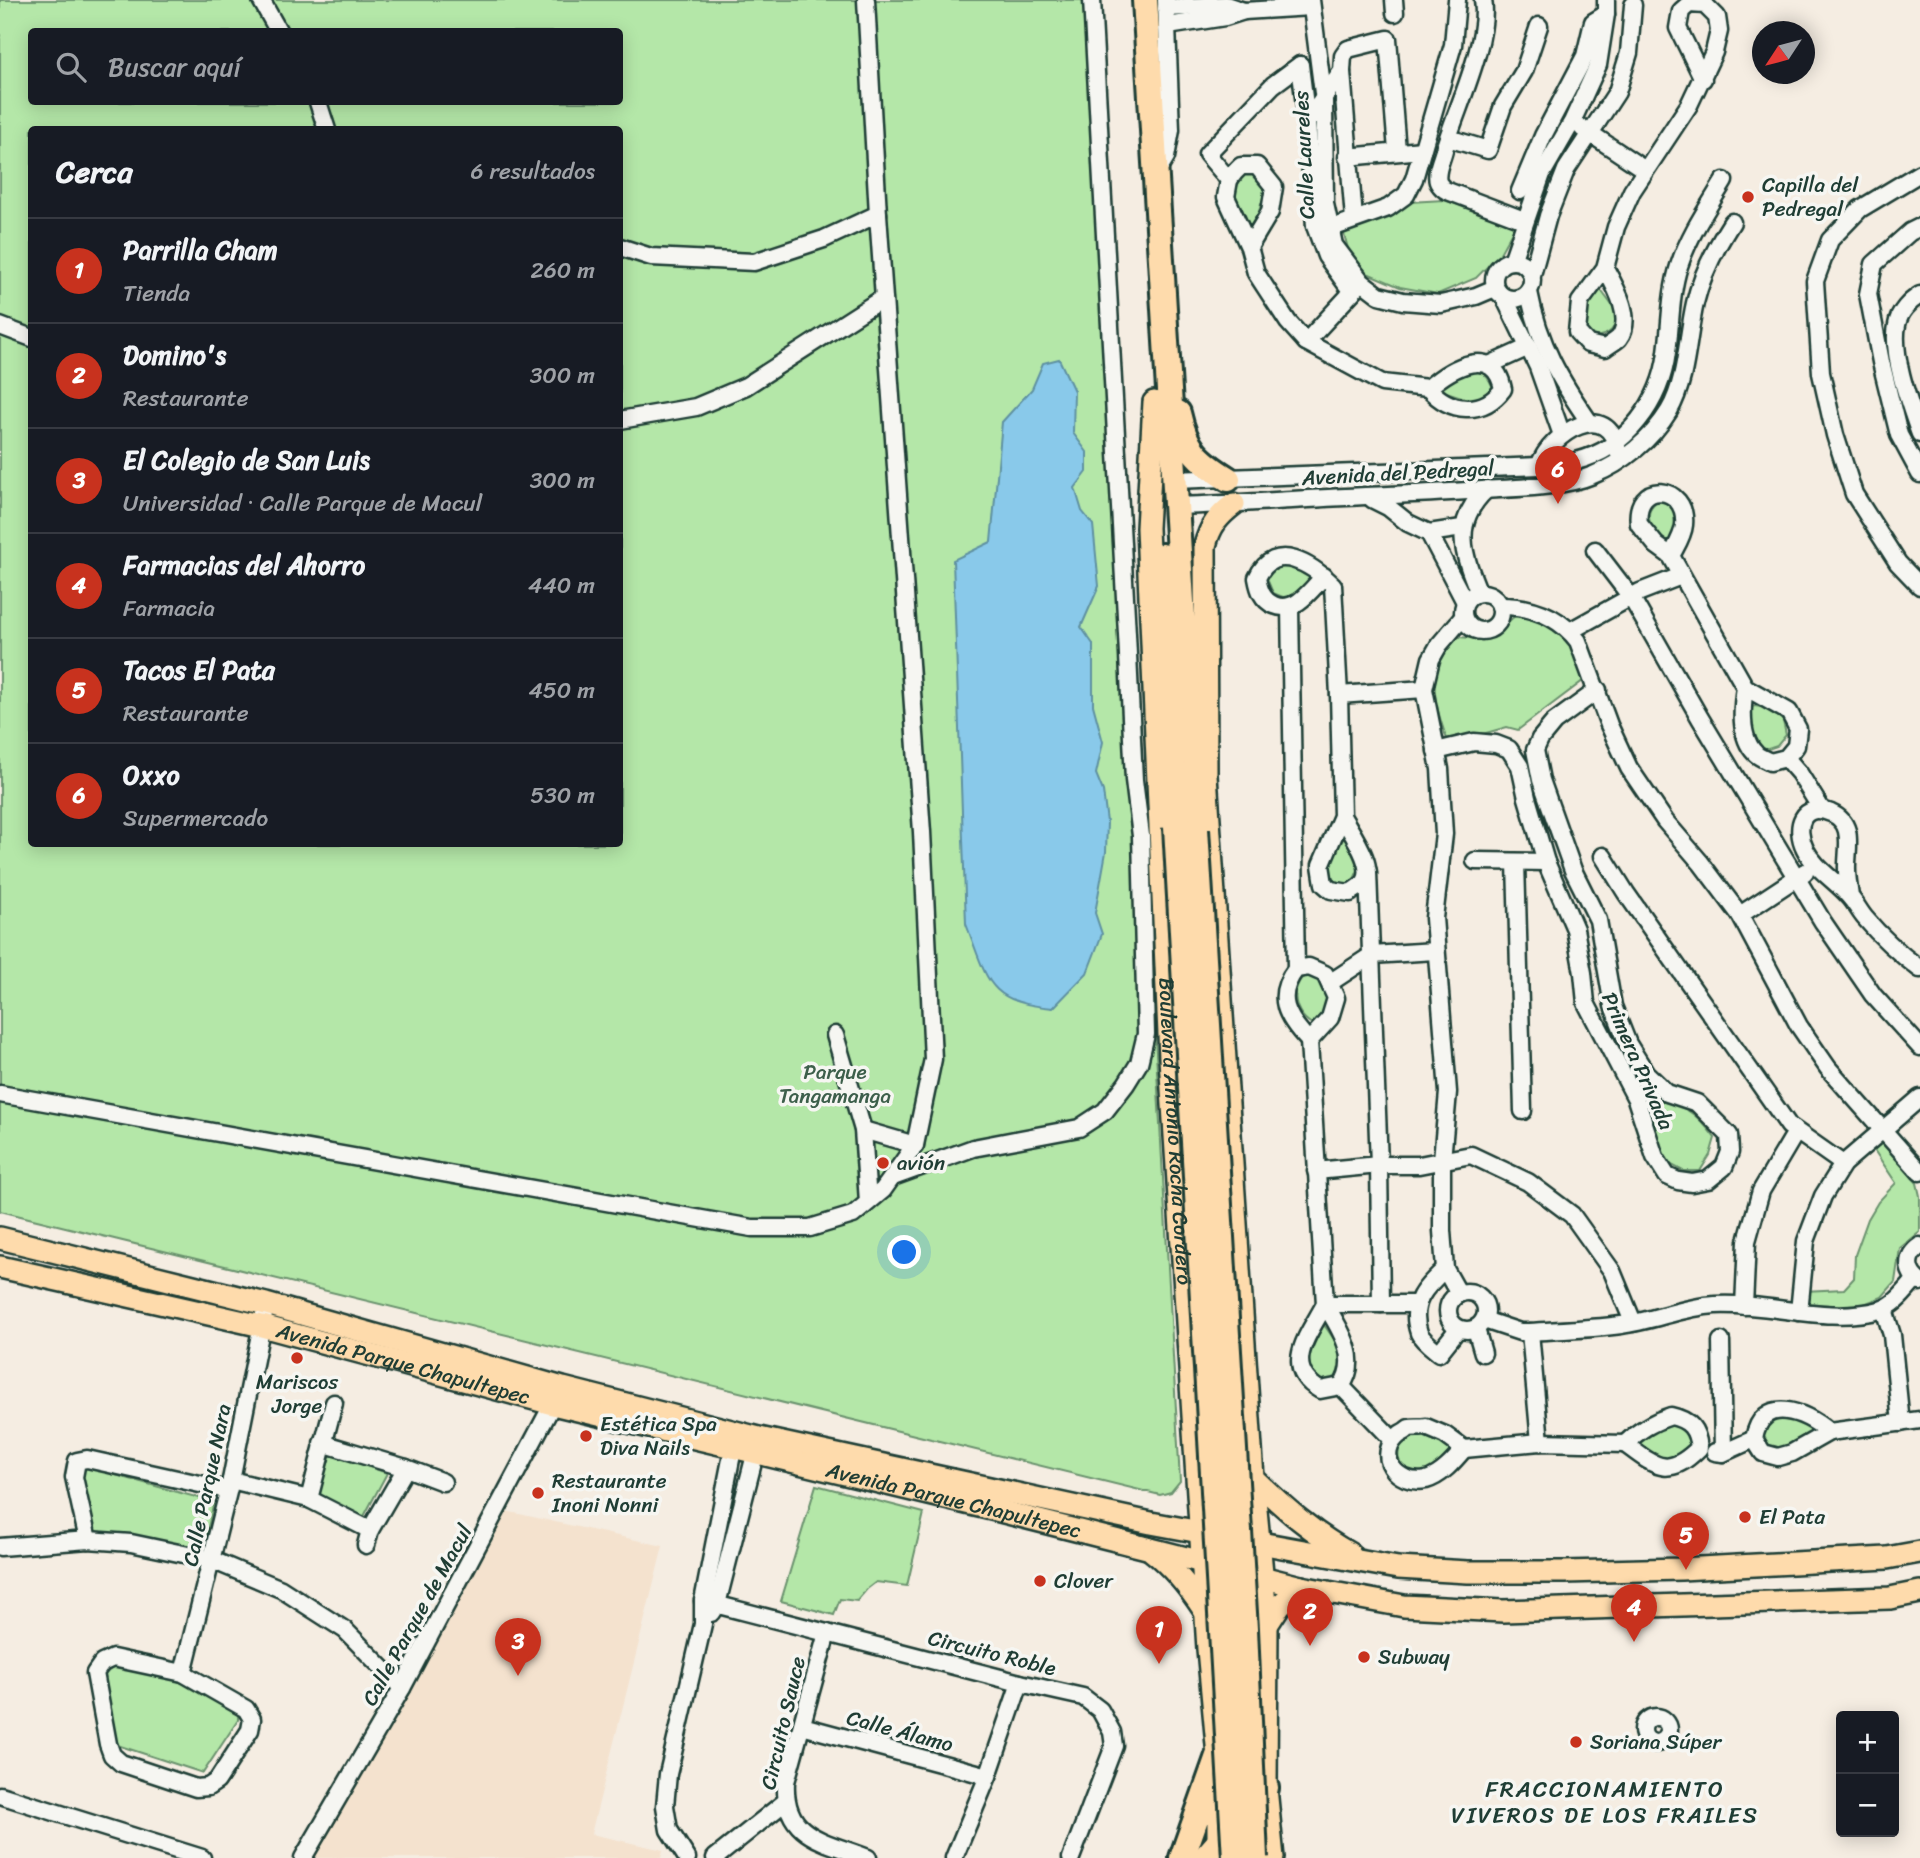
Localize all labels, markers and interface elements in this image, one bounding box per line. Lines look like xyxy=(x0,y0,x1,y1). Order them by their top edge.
north arrow xyxy=(1752,21,1815,84)
search box xyxy=(28,28,623,105)
text: Buscar aquí xyxy=(108,44,241,90)
icon: search xyxy=(52,48,90,86)
street label: Calle Laureles xyxy=(1282,89,1326,220)
text: Cerca xyxy=(56,145,132,199)
text: 6 resultados xyxy=(470,151,595,192)
place label: Capilla del Pedregal xyxy=(1762,166,1859,228)
marker: Capilla del Pedregal xyxy=(1740,189,1756,205)
text: Parrilla Cham xyxy=(123,227,278,273)
text: 1 xyxy=(74,250,84,291)
text: 260 m xyxy=(530,250,595,291)
text: Tienda xyxy=(123,273,190,314)
text: Domino's xyxy=(123,332,226,378)
text: 2 xyxy=(72,355,86,396)
text: 300 m xyxy=(530,355,595,396)
text: Restaurante xyxy=(123,378,249,419)
text: El Colegio de San Luis xyxy=(123,437,370,483)
pin: 6 xyxy=(1535,446,1581,504)
street label: Avenida del Pedregal xyxy=(1300,449,1496,497)
text: 3 xyxy=(73,460,85,501)
text: 300 m xyxy=(530,460,595,501)
text: Universidad · Calle Parque de Macul xyxy=(123,483,482,524)
text: Farmacias del Ahorro xyxy=(123,542,365,588)
text: 4 xyxy=(72,565,86,606)
text: 440 m xyxy=(528,565,595,606)
text: Farmacia xyxy=(123,588,215,629)
text: Tacos El Pata xyxy=(123,647,275,693)
text: 5 xyxy=(72,670,86,711)
text: 450 m xyxy=(528,670,595,711)
text: Restaurante xyxy=(123,693,249,734)
text: Oxxo xyxy=(123,752,180,798)
text: 6 xyxy=(72,775,86,816)
text: 530 m xyxy=(530,775,595,816)
text: Supermercado xyxy=(123,798,268,839)
street label: Boulevard Antonio Rocha Cordero xyxy=(1148,976,1204,1287)
street label: Primera Privada xyxy=(1591,986,1686,1137)
park label: Parque Tangamanga xyxy=(779,1053,891,1115)
place label: avión xyxy=(897,1144,945,1182)
marker: avión xyxy=(875,1155,891,1171)
your location xyxy=(887,1235,921,1269)
street label: Avenida Parque Chapultepec xyxy=(271,1311,535,1416)
marker: Mariscos Jorge xyxy=(289,1350,305,1366)
place label: Mariscos Jorge xyxy=(256,1363,338,1425)
street label: Calle Parque Nara xyxy=(171,1400,243,1570)
place label: Estética Spa Diva Nails xyxy=(600,1405,717,1467)
marker: Estética Spa Diva Nails xyxy=(578,1428,594,1444)
street label: Avenida Parque Chapultepec xyxy=(821,1451,1085,1550)
place label: Restaurante Inoni Nonni xyxy=(551,1462,667,1524)
marker: Restaurante Inoni Nonni xyxy=(530,1485,546,1501)
place label: El Pata xyxy=(1759,1498,1826,1536)
marker: El Pata xyxy=(1737,1509,1753,1525)
pin: 5 xyxy=(1663,1512,1709,1570)
street label: Calle Parque de Macul xyxy=(351,1516,483,1713)
place label: Clover xyxy=(1054,1562,1114,1600)
marker: Clover xyxy=(1032,1573,1048,1589)
pin: 4 xyxy=(1611,1584,1657,1642)
pin: 2 xyxy=(1287,1588,1333,1646)
pin: 1 xyxy=(1136,1606,1182,1664)
pin: 3 xyxy=(495,1618,541,1676)
street label: Circuito Roble xyxy=(924,1619,1060,1687)
place label: Subway xyxy=(1378,1638,1450,1676)
marker: Subway xyxy=(1356,1649,1372,1665)
street label: Circuito Sauce xyxy=(749,1652,817,1793)
street label: Calle Álamo xyxy=(842,1699,958,1764)
map controls xyxy=(1836,1711,1899,1837)
button: + xyxy=(1836,1711,1899,1774)
place label: Soriana Súper xyxy=(1590,1723,1722,1761)
marker: Soriana Súper xyxy=(1568,1734,1584,1750)
district label: FRACCIONAMIENTO VIVEROS DE LOS FRAILES xyxy=(1451,1769,1759,1836)
button: − xyxy=(1836,1774,1899,1837)

